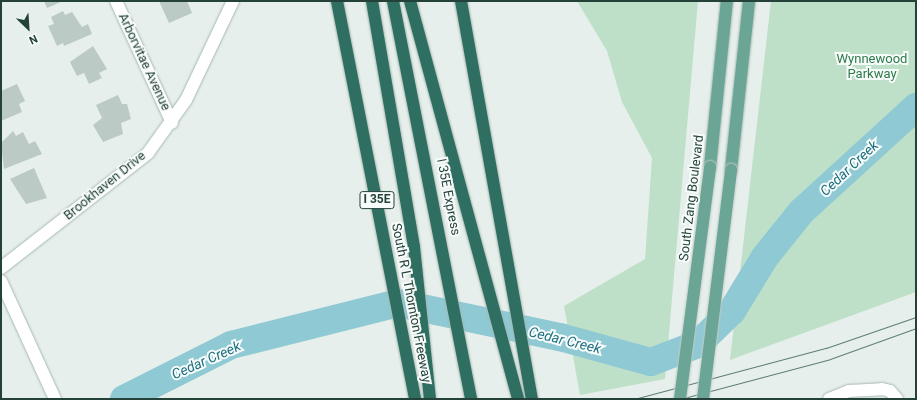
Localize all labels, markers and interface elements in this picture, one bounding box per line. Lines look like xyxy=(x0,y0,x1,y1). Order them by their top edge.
north arrow xyxy=(8,8,48,48)
street label: Arborvitae Avenue xyxy=(115,11,173,113)
text: N xyxy=(27,32,40,47)
park label: Wynnewood Parkway xyxy=(837,52,907,83)
street label: South Zang Boulevard xyxy=(677,134,707,262)
water label: Cedar Creek xyxy=(816,137,882,199)
street label: Brookhaven Drive xyxy=(61,148,149,224)
street label: I 35E Express xyxy=(433,157,463,237)
road number: I 35E xyxy=(359,190,395,210)
street label: South R L Thornton Freeway xyxy=(388,222,434,384)
water label: Cedar Creek xyxy=(527,323,603,357)
water label: Cedar Creek xyxy=(169,337,243,383)

